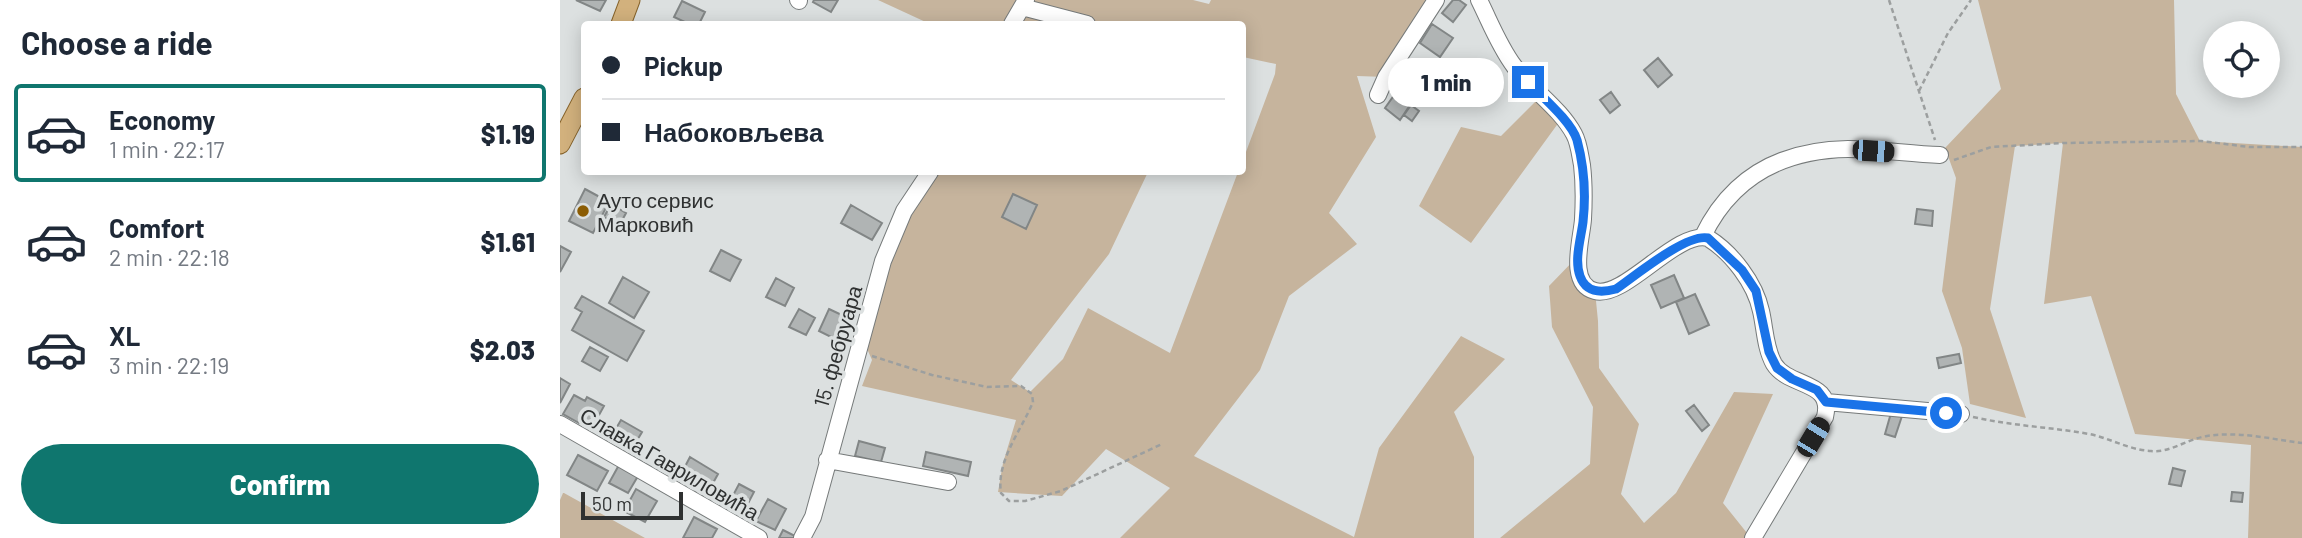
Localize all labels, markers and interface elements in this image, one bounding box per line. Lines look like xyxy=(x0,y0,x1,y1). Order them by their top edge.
map controls xyxy=(2203,21,2280,98)
button: locate xyxy=(2203,21,2280,98)
text: Choose a ride xyxy=(21,23,213,61)
text: Pickup xyxy=(644,50,723,81)
callout: 1 min xyxy=(1388,57,1504,106)
route end xyxy=(1512,66,1544,98)
text: 1 min xyxy=(1421,68,1471,96)
icon: car xyxy=(25,102,88,165)
text: Economy xyxy=(109,104,215,135)
text: Набоковљева xyxy=(644,116,823,147)
text: $1.19 xyxy=(481,118,535,149)
text: 1 min · 22:17 xyxy=(109,135,224,163)
car xyxy=(1852,139,1895,163)
place label: Ауто сервис Марковић xyxy=(597,187,714,236)
marker: Ауто сервис Марковић xyxy=(575,203,591,219)
icon: car xyxy=(25,210,88,273)
text: Comfort xyxy=(109,212,205,243)
text: $1.61 xyxy=(481,226,535,257)
text: 2 min · 22:18 xyxy=(109,243,230,271)
street label: 15. фебруара xyxy=(808,282,866,410)
icon: car xyxy=(25,318,88,381)
text: XL xyxy=(109,320,140,351)
text: $2.03 xyxy=(470,334,535,365)
text: 3 min · 22:19 xyxy=(109,351,229,379)
route start xyxy=(1930,397,1962,429)
street label: Славка Гавриловића xyxy=(576,402,764,525)
car xyxy=(1794,414,1833,460)
button: Confirm xyxy=(21,444,539,524)
scale bar xyxy=(581,489,682,521)
text: 50 m xyxy=(592,492,632,515)

